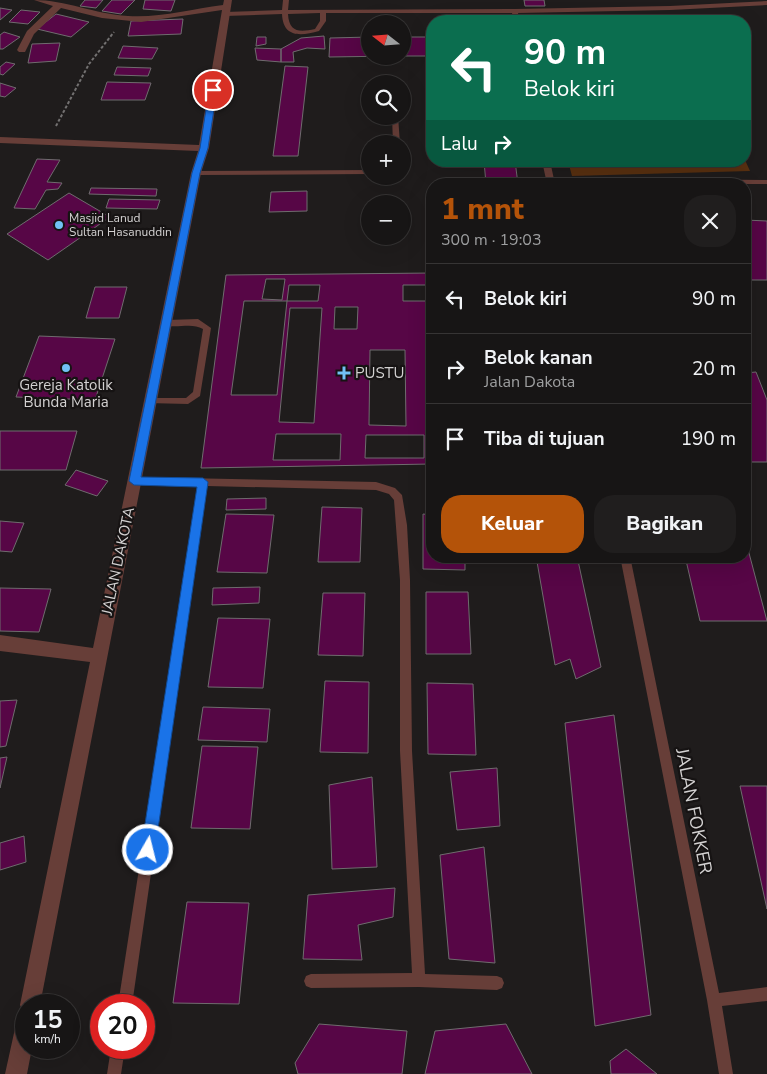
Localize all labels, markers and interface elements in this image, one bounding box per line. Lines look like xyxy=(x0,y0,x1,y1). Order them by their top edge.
north arrow xyxy=(361,15,411,65)
map controls xyxy=(361,15,411,245)
text: 90 m xyxy=(524,29,606,76)
icon: left xyxy=(441,35,506,100)
pin xyxy=(192,69,234,111)
text: Belok kiri xyxy=(524,74,615,104)
button: search xyxy=(361,75,411,125)
icon: arrive xyxy=(199,76,227,104)
icon: right xyxy=(488,130,516,158)
text: Lalu xyxy=(441,131,478,157)
button: + xyxy=(361,135,411,185)
text: 1 mnt xyxy=(441,189,524,230)
button: − xyxy=(361,195,411,245)
button: close xyxy=(684,195,736,247)
place label: Masjid Lanud Sultan Hasanuddin xyxy=(69,210,172,240)
marker: Masjid Lanud Sultan Hasanuddin xyxy=(53,219,65,231)
text: 300 m · 19:03 xyxy=(441,229,542,251)
icon: left xyxy=(441,285,469,313)
text: Belok kiri xyxy=(484,286,567,312)
text: 90 m xyxy=(692,286,736,312)
text: Belok kanan xyxy=(484,345,593,371)
icon: right xyxy=(441,355,469,383)
text: 20 m xyxy=(692,356,736,382)
marker: Gereja Katolik Bunda Maria xyxy=(60,362,72,374)
place label: PUSTU xyxy=(355,363,404,383)
marker: PUSTU xyxy=(337,366,351,380)
text: Jalan Dakota xyxy=(484,371,575,393)
place label: Gereja Katolik Bunda Maria xyxy=(19,375,113,412)
icon: arrive xyxy=(441,425,469,453)
text: Tiba di tujuan xyxy=(484,426,605,452)
text: 190 m xyxy=(681,426,736,452)
button: Keluar xyxy=(441,495,584,553)
button: Bagikan xyxy=(594,495,736,553)
street label: JALAN DAKOTA xyxy=(97,505,139,618)
street label: JALAN FOKKER xyxy=(670,745,718,876)
position arrow xyxy=(121,823,173,875)
speed limit sign: 20 xyxy=(90,994,155,1059)
text: 15 xyxy=(32,1003,63,1037)
text: km/h xyxy=(34,1031,61,1047)

